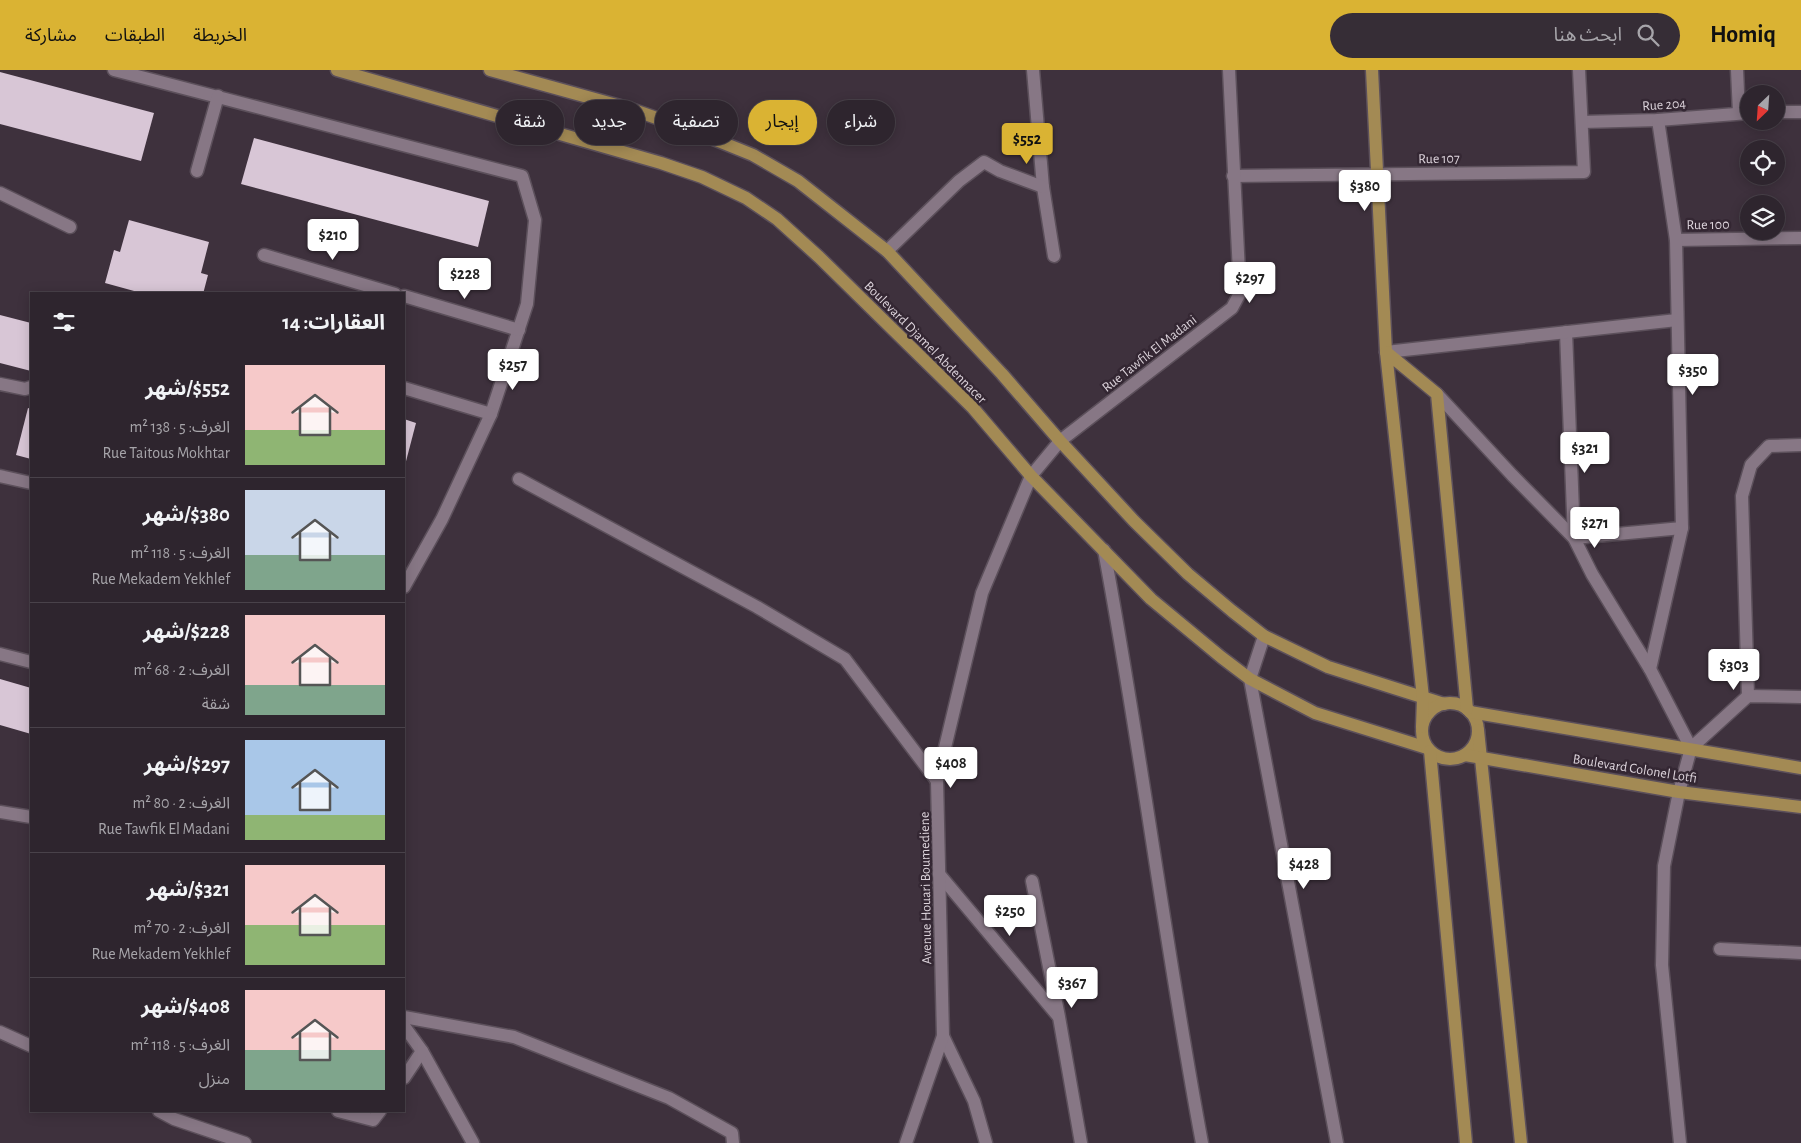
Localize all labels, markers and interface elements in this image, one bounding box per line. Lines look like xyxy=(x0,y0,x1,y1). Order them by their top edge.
search box xyxy=(1330,13,1680,58)
icon: search xyxy=(1634,21,1662,49)
text: Homiq xyxy=(1710,23,1776,47)
text: ابحث هنا xyxy=(1553,26,1622,45)
text: مشاركة xyxy=(25,27,77,45)
text: الطبقات xyxy=(105,27,165,45)
text: الخريطة xyxy=(193,27,247,45)
north arrow xyxy=(1740,85,1785,130)
map controls xyxy=(1740,85,1785,240)
street label: Rue 204 xyxy=(1642,96,1687,114)
chip: شقة xyxy=(496,100,564,145)
chip: جديد xyxy=(574,100,645,145)
chip: تصفية xyxy=(655,100,738,145)
chip: إيجار xyxy=(748,100,817,145)
chip: شراء xyxy=(827,100,895,145)
pin: $552 xyxy=(997,122,1057,165)
text: $552 xyxy=(1013,131,1041,147)
button: locate xyxy=(1740,140,1785,185)
street label: Rue 107 xyxy=(1418,152,1460,166)
pin: $380 xyxy=(1335,170,1395,212)
text: $380 xyxy=(1350,178,1380,194)
button: layers xyxy=(1740,195,1785,240)
pin: $210 xyxy=(303,218,363,261)
street label: Rue 100 xyxy=(1686,218,1730,232)
text: $210 xyxy=(319,227,347,243)
pin: $228 xyxy=(435,258,495,300)
pin: $297 xyxy=(1220,262,1280,304)
text: $228 xyxy=(450,266,480,282)
text: $297 xyxy=(1235,270,1265,286)
street label: Boulevard Djamel Abdennacer xyxy=(861,279,989,407)
icon: filters xyxy=(50,308,78,336)
text: العقارات: 14 xyxy=(282,312,385,333)
street label: Rue Tawfik El Madani xyxy=(1100,313,1199,395)
pin: $257 xyxy=(483,348,543,391)
pin: $350 xyxy=(1663,354,1723,396)
text: $257 xyxy=(499,357,527,373)
text: $350 xyxy=(1678,362,1708,378)
text: $552/شهر xyxy=(145,378,230,399)
icon: home xyxy=(285,385,345,445)
text: الغرف: 5 · 138 m² xyxy=(129,419,230,435)
pin: $321 xyxy=(1555,432,1615,474)
text: $321 xyxy=(1571,440,1599,456)
text: Rue Taitous Mokhtar xyxy=(102,445,230,461)
text: $380/شهر xyxy=(143,504,230,525)
pin: $271 xyxy=(1565,506,1625,549)
icon: home xyxy=(285,510,345,570)
text: $271 xyxy=(1581,515,1609,531)
text: الغرف: 5 · 118 m² xyxy=(131,545,230,561)
text: Rue Mekadem Yekhlef xyxy=(92,571,230,587)
text: $228/شهر xyxy=(143,621,230,642)
icon: home xyxy=(285,635,345,695)
pin: $303 xyxy=(1704,648,1764,691)
text: $303 xyxy=(1719,657,1749,673)
text: الغرف: 2 · 68 m² xyxy=(133,662,230,678)
text: شقة xyxy=(202,696,230,712)
pin: $408 xyxy=(921,746,981,789)
street label: Boulevard Colonel Lotfi xyxy=(1572,752,1698,786)
text: $297/شهر xyxy=(144,754,230,775)
text: $408 xyxy=(935,755,967,771)
icon: home xyxy=(285,760,345,820)
text: الغرف: 2 · 80 m² xyxy=(132,795,230,811)
street label: Avenue Houari Boumediene xyxy=(918,812,934,964)
text: Rue Tawfik El Madani xyxy=(98,821,230,837)
pin: $428 xyxy=(1274,848,1334,890)
text: $428 xyxy=(1289,856,1319,872)
text: $321/شهر xyxy=(147,879,230,900)
icon: home xyxy=(285,885,345,945)
pin: $250 xyxy=(980,894,1040,937)
text: $250 xyxy=(995,903,1025,919)
text: الغرف: 2 · 70 m² xyxy=(133,920,230,936)
text: Rue Mekadem Yekhlef xyxy=(92,946,230,962)
pin: $367 xyxy=(1042,966,1102,1009)
text: $367 xyxy=(1058,975,1086,991)
text: $408/شهر xyxy=(141,996,230,1017)
icon: home xyxy=(285,1010,345,1070)
text: الغرف: 5 · 118 m² xyxy=(131,1037,230,1053)
text: منزل xyxy=(199,1071,230,1087)

